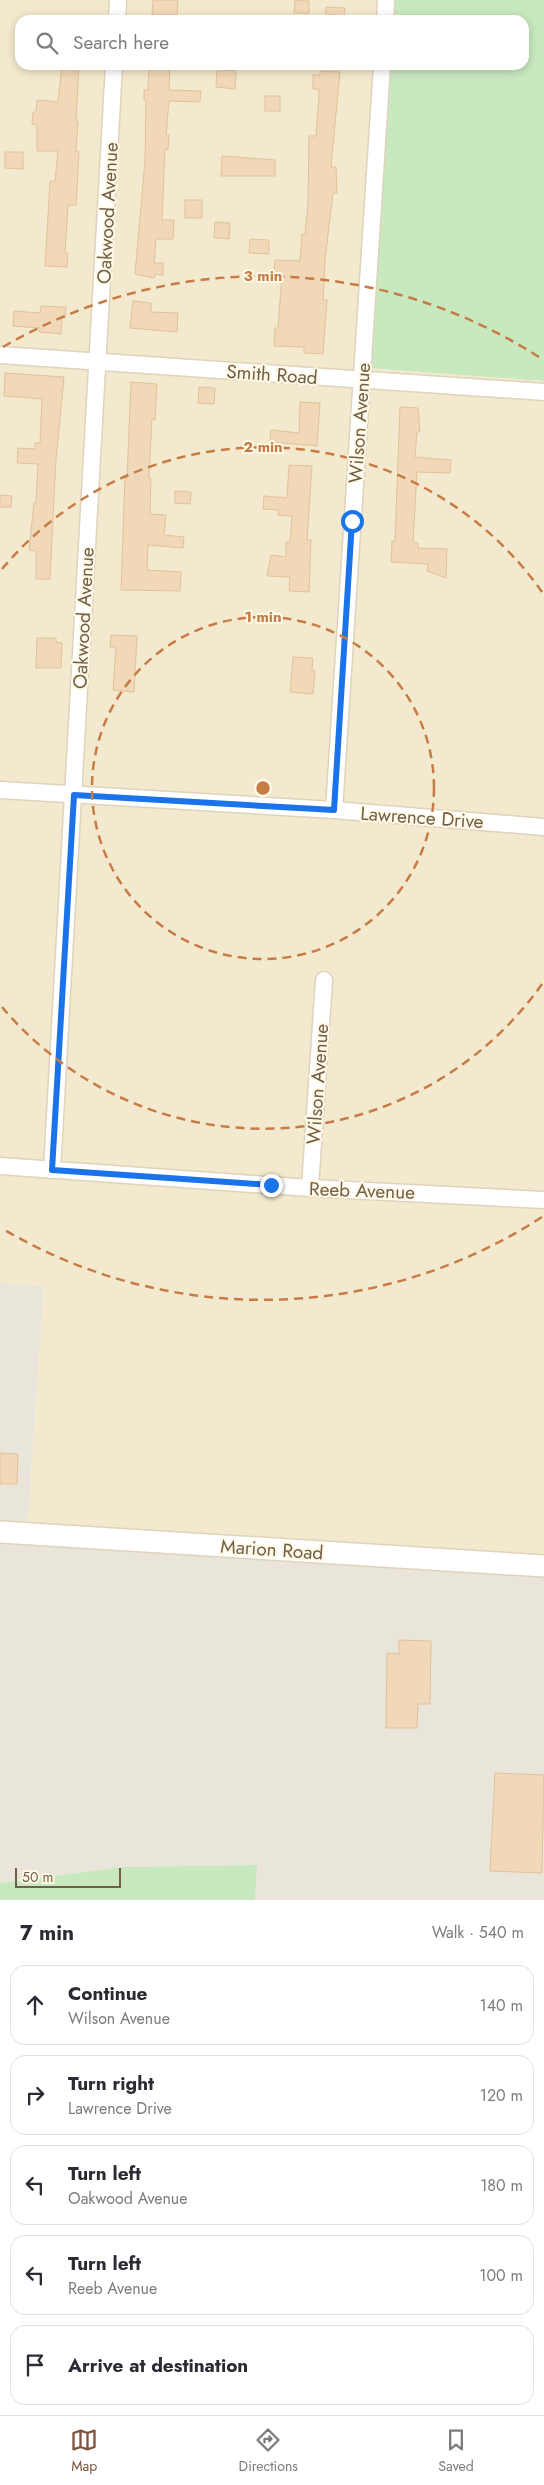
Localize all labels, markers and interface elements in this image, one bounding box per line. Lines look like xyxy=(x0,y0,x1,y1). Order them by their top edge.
search box xyxy=(15,15,529,70)
icon: search xyxy=(33,29,61,57)
text: Search here xyxy=(73,29,169,56)
street label: Oakwood Avenue xyxy=(90,141,125,285)
text: 3 min xyxy=(244,265,282,287)
street label: Smith Road xyxy=(225,358,318,391)
street label: Wilson Avenue xyxy=(342,362,377,484)
text: 2 min xyxy=(243,436,283,458)
route start xyxy=(341,510,364,533)
street label: Oakwood Avenue xyxy=(66,546,101,690)
text: 1 min xyxy=(244,606,282,628)
centre of rings xyxy=(254,779,272,797)
street label: Lawrence Drive xyxy=(360,800,485,835)
street label: Wilson Avenue xyxy=(300,1023,335,1145)
route end xyxy=(260,1174,283,1197)
street label: Reeb Avenue xyxy=(309,1175,416,1206)
street label: Marion Road xyxy=(220,1532,324,1567)
scale bar xyxy=(15,1865,121,1888)
text: 50 m xyxy=(22,1867,53,1887)
text: 7 min xyxy=(20,1918,74,1948)
text: Walk · 540 m xyxy=(432,1921,524,1944)
text: Continue xyxy=(68,1980,147,2007)
icon: ahead xyxy=(21,1991,49,2019)
text: 140 m xyxy=(480,1994,523,2017)
text: Wilson Avenue xyxy=(68,2007,170,2030)
text: Turn right xyxy=(68,2070,154,2097)
icon: right xyxy=(21,2081,49,2109)
text: 120 m xyxy=(480,2084,523,2107)
text: Lawrence Drive xyxy=(68,2097,172,2120)
text: Turn left xyxy=(68,2160,141,2187)
icon: left xyxy=(21,2171,49,2199)
text: 180 m xyxy=(480,2174,523,2197)
text: Oakwood Avenue xyxy=(68,2187,188,2210)
text: Turn left xyxy=(68,2250,141,2277)
icon: left xyxy=(21,2261,49,2289)
text: 100 m xyxy=(479,2264,523,2287)
text: Reeb Avenue xyxy=(68,2277,157,2300)
icon: arrive xyxy=(21,2351,49,2379)
text: Arrive at destination xyxy=(68,2352,248,2379)
tab: Map xyxy=(70,2426,98,2476)
tab: Directions xyxy=(239,2426,298,2476)
tab: Saved xyxy=(438,2426,474,2476)

